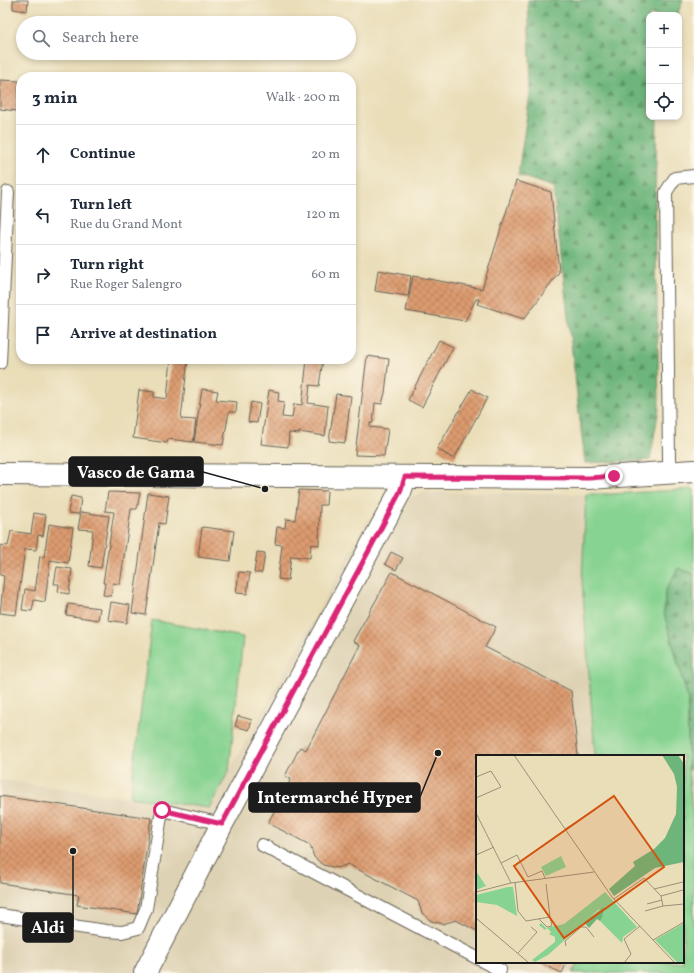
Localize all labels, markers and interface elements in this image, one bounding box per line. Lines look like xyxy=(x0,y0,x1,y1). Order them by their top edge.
map controls xyxy=(646,12,682,120)
button: + xyxy=(646,12,682,48)
search box xyxy=(16,16,356,60)
icon: search xyxy=(30,27,52,49)
text: Search here xyxy=(62,28,139,49)
button: − xyxy=(646,48,682,84)
button: locate xyxy=(646,84,682,120)
text: 3 min xyxy=(32,87,78,110)
text: Walk · 200 m xyxy=(266,89,340,107)
icon: ahead xyxy=(32,144,54,166)
text: Continue xyxy=(70,144,135,165)
text: 20 m xyxy=(311,146,340,164)
text: Turn left xyxy=(70,195,132,216)
icon: left xyxy=(32,204,54,226)
text: 120 m xyxy=(306,206,340,224)
text: Rue du Grand Mont xyxy=(70,216,182,234)
text: Turn right xyxy=(70,255,144,276)
icon: right xyxy=(32,264,54,286)
text: 60 m xyxy=(312,266,340,284)
text: Rue Roger Salengro xyxy=(70,276,182,294)
icon: arrive xyxy=(32,324,54,346)
text: Arrive at destination xyxy=(70,324,217,345)
callout: Vasco de Gama xyxy=(69,457,203,486)
text: Vasco de Gama xyxy=(77,462,195,485)
route end xyxy=(605,467,623,485)
inset map xyxy=(476,755,684,963)
callout: Intermarché Hyper xyxy=(249,783,420,812)
text: Intermarché Hyper xyxy=(257,787,413,810)
route start xyxy=(153,801,171,819)
callout: Aldi xyxy=(23,913,73,942)
text: Aldi xyxy=(31,917,65,940)

